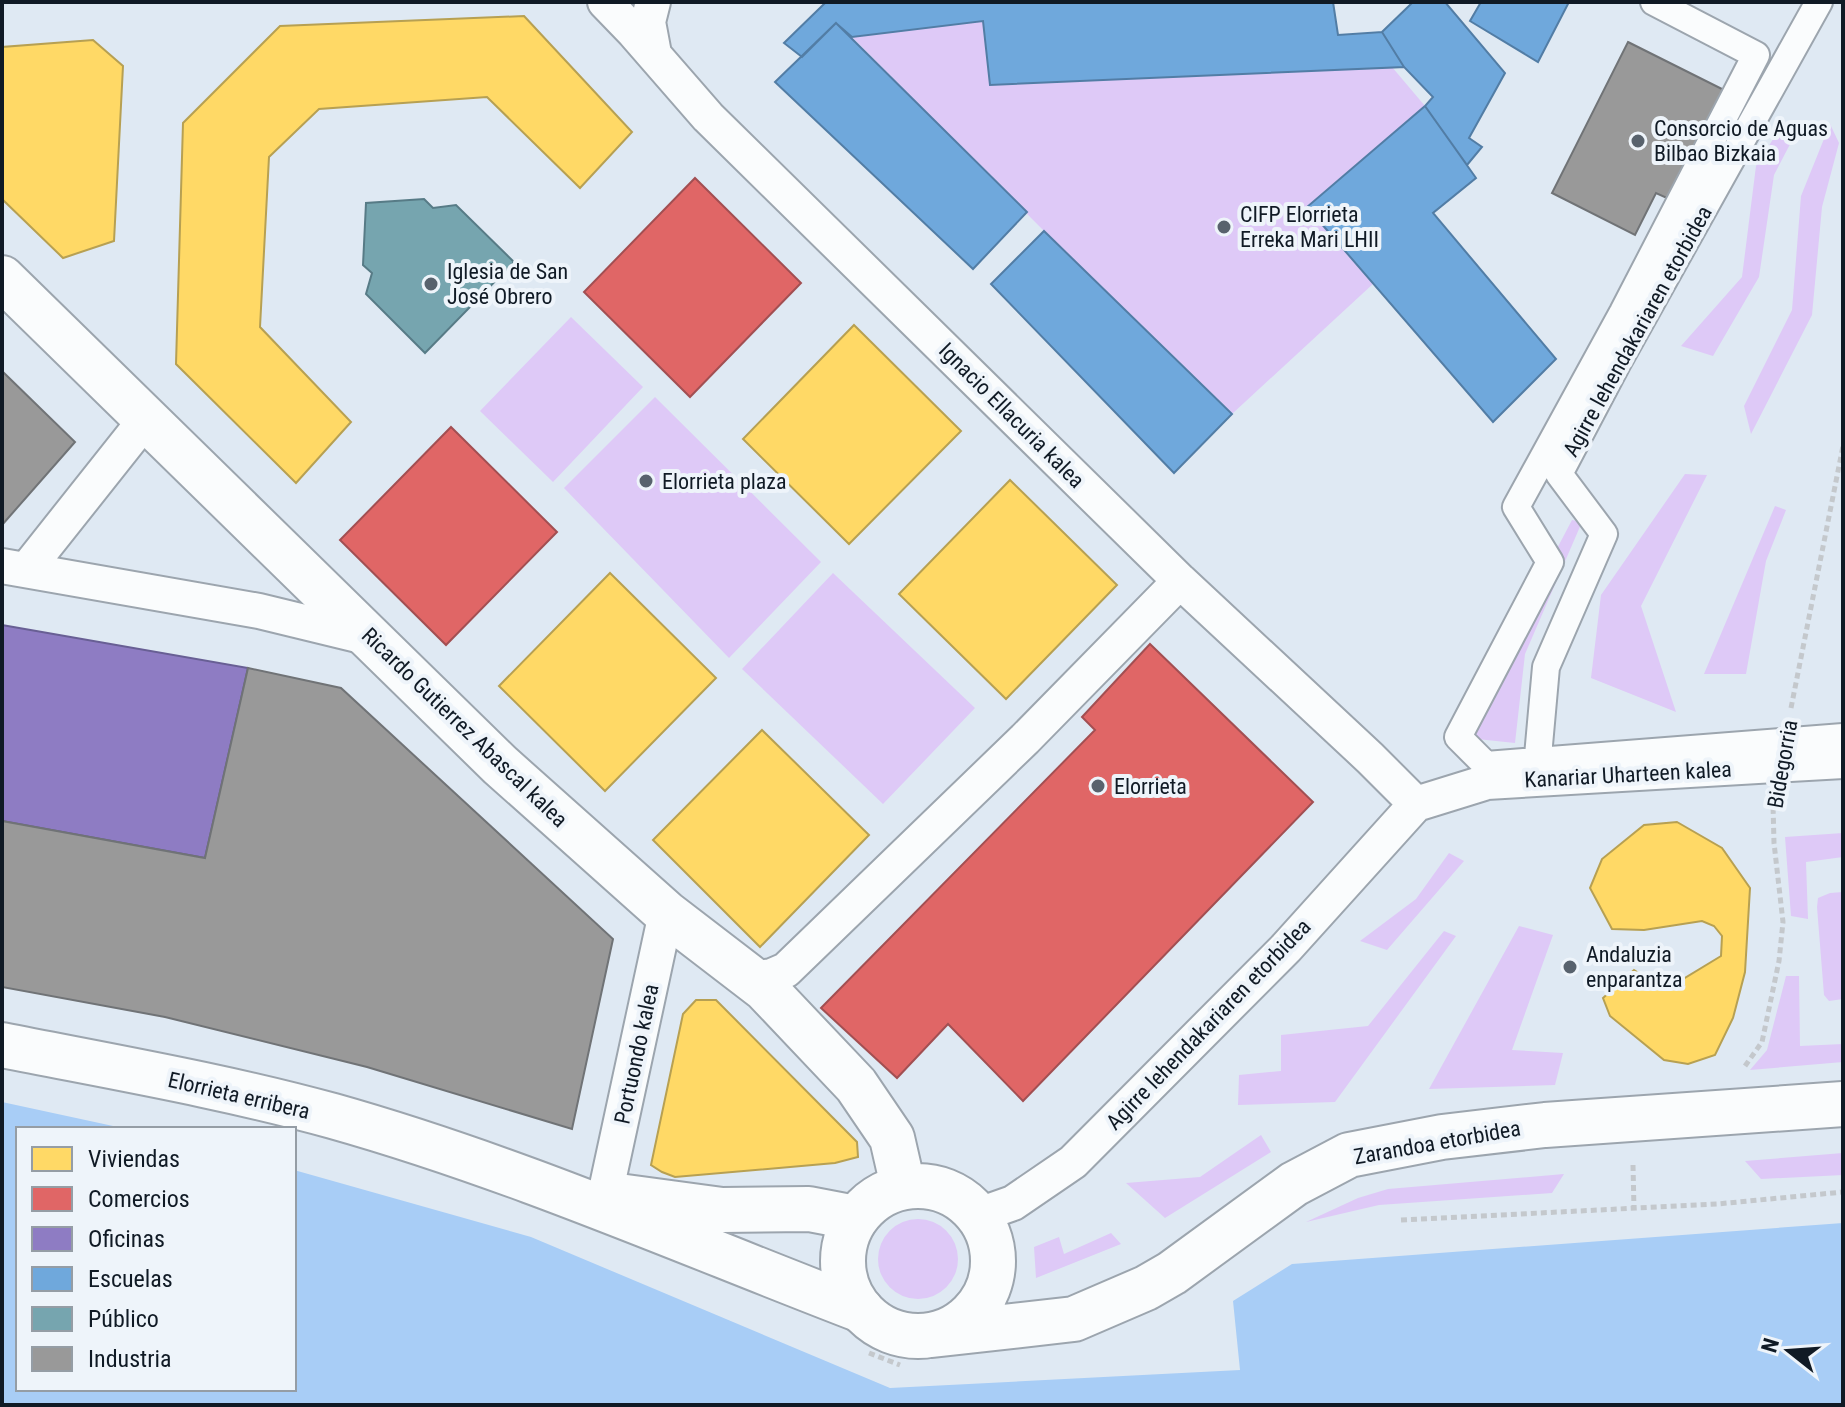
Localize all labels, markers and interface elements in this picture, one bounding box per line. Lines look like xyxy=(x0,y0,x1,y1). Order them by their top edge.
place label: Consorcio de Aguas Bilbao Bizkaia xyxy=(1654,116,1828,166)
marker: Consorcio de Aguas Bilbao Bizkaia xyxy=(1629,132,1647,150)
street label: Agirre lehendakariaren etorbidea xyxy=(1558,201,1717,461)
place label: CIFP Elorrieta Erreka Mari LHII xyxy=(1240,202,1379,252)
marker: CIFP Elorrieta Erreka Mari LHII xyxy=(1215,218,1233,236)
place label: Iglesia de San José Obrero xyxy=(447,259,568,309)
marker: Iglesia de San José Obrero xyxy=(422,275,440,293)
street label: Ignacio Ellacuria kalea xyxy=(934,338,1089,493)
place label: Elorrieta plaza xyxy=(662,469,787,494)
marker: Elorrieta plaza xyxy=(637,472,655,490)
street label: Ricardo Gutierrez Abascal kalea xyxy=(357,623,573,832)
street label: Bidegorria xyxy=(1762,718,1803,810)
street label: Kanariar Uharteen kalea xyxy=(1524,757,1732,792)
place label: Elorrieta xyxy=(1114,774,1187,799)
marker: Elorrieta xyxy=(1089,777,1107,795)
street label: Agirre lehendakariaren etorbidea xyxy=(1101,914,1316,1135)
place label: Andaluzia enparantza xyxy=(1586,942,1683,992)
marker: Andaluzia enparantza xyxy=(1561,958,1579,976)
street label: Portuondo kalea xyxy=(609,982,664,1126)
street label: Elorrieta erribera xyxy=(166,1067,312,1124)
street label: Zarandoa etorbidea xyxy=(1352,1116,1523,1169)
legend xyxy=(16,1127,296,1391)
text: Viviendas xyxy=(88,1145,180,1173)
text: Comercios xyxy=(88,1185,190,1213)
text: Oficinas xyxy=(88,1225,165,1253)
text: Escuelas xyxy=(88,1265,173,1293)
text: Público xyxy=(88,1305,159,1333)
north arrow xyxy=(1749,1311,1829,1391)
text: N xyxy=(1756,1335,1784,1355)
text: Industria xyxy=(88,1345,172,1373)

